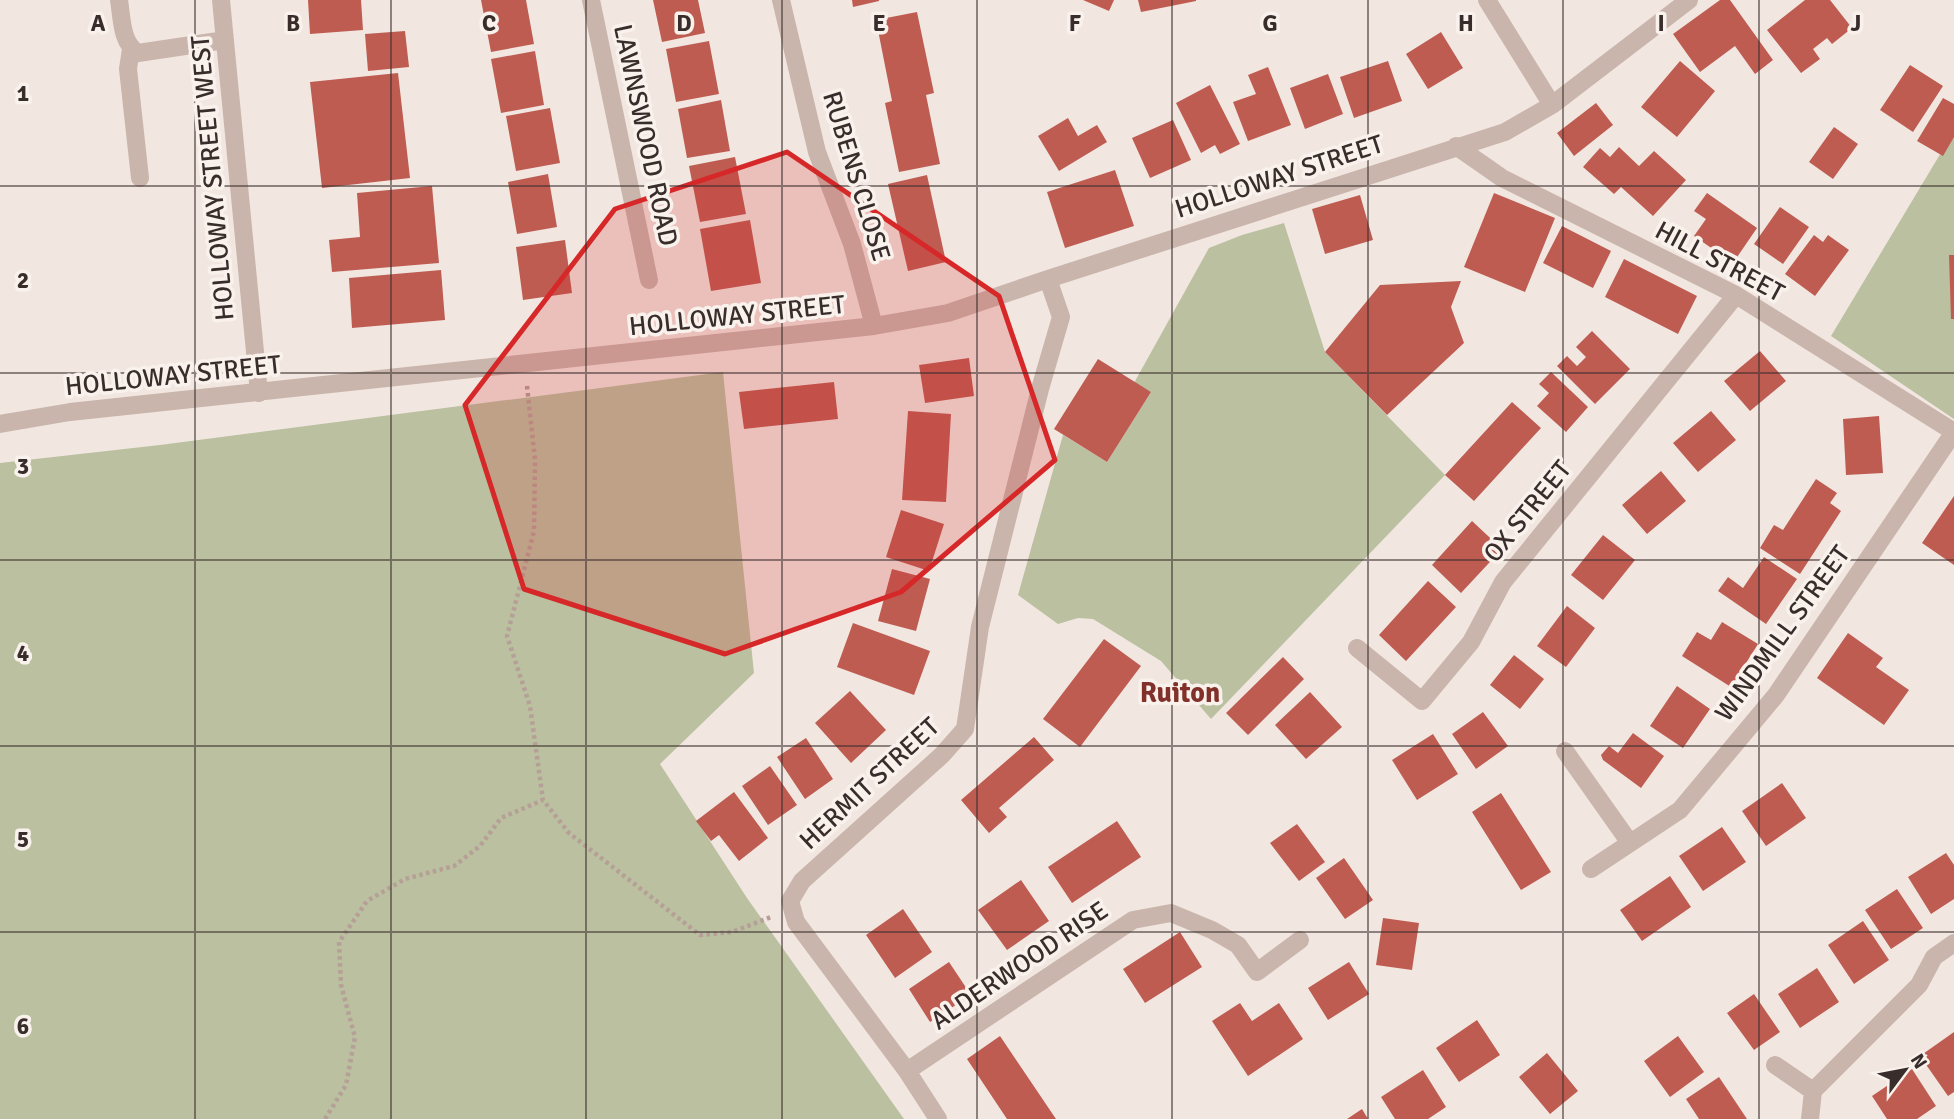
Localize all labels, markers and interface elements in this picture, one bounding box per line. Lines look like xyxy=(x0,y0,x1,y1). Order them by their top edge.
text: A xyxy=(91,9,106,38)
text: B xyxy=(286,9,300,38)
text: C xyxy=(482,9,496,38)
text: E xyxy=(872,9,886,38)
text: F xyxy=(1069,9,1081,38)
text: G xyxy=(1262,9,1278,38)
text: H xyxy=(1458,9,1474,38)
text: I xyxy=(1657,9,1665,38)
text: J xyxy=(1851,9,1861,38)
street label: LAWNSWOOD ROAD xyxy=(607,21,685,249)
street label: HOLLOWAY STREET WEST xyxy=(185,34,241,322)
text: 1 xyxy=(17,79,29,108)
street label: RUBENS CLOSE xyxy=(815,88,897,265)
street label: HOLLOWAY STREET xyxy=(1171,128,1388,226)
street label: HILL STREET xyxy=(1649,214,1790,309)
text: 2 xyxy=(17,266,29,295)
street label: HOLLOWAY STREET xyxy=(628,289,847,343)
street label: HOLLOWAY STREET xyxy=(64,349,283,403)
text: 3 xyxy=(17,452,29,481)
street label: OX STREET xyxy=(1477,454,1579,569)
street label: WINDMILL STREET xyxy=(1708,539,1857,728)
text: 4 xyxy=(17,639,29,668)
district label: Ruiton xyxy=(1140,676,1220,710)
street label: HERMIT STREET xyxy=(793,711,946,857)
text: 5 xyxy=(17,825,29,854)
street label: ALDERWOOD RISE xyxy=(925,895,1114,1037)
text: 6 xyxy=(17,1012,29,1041)
north arrow xyxy=(1870,1035,1940,1105)
text: N xyxy=(1905,1050,1932,1073)

